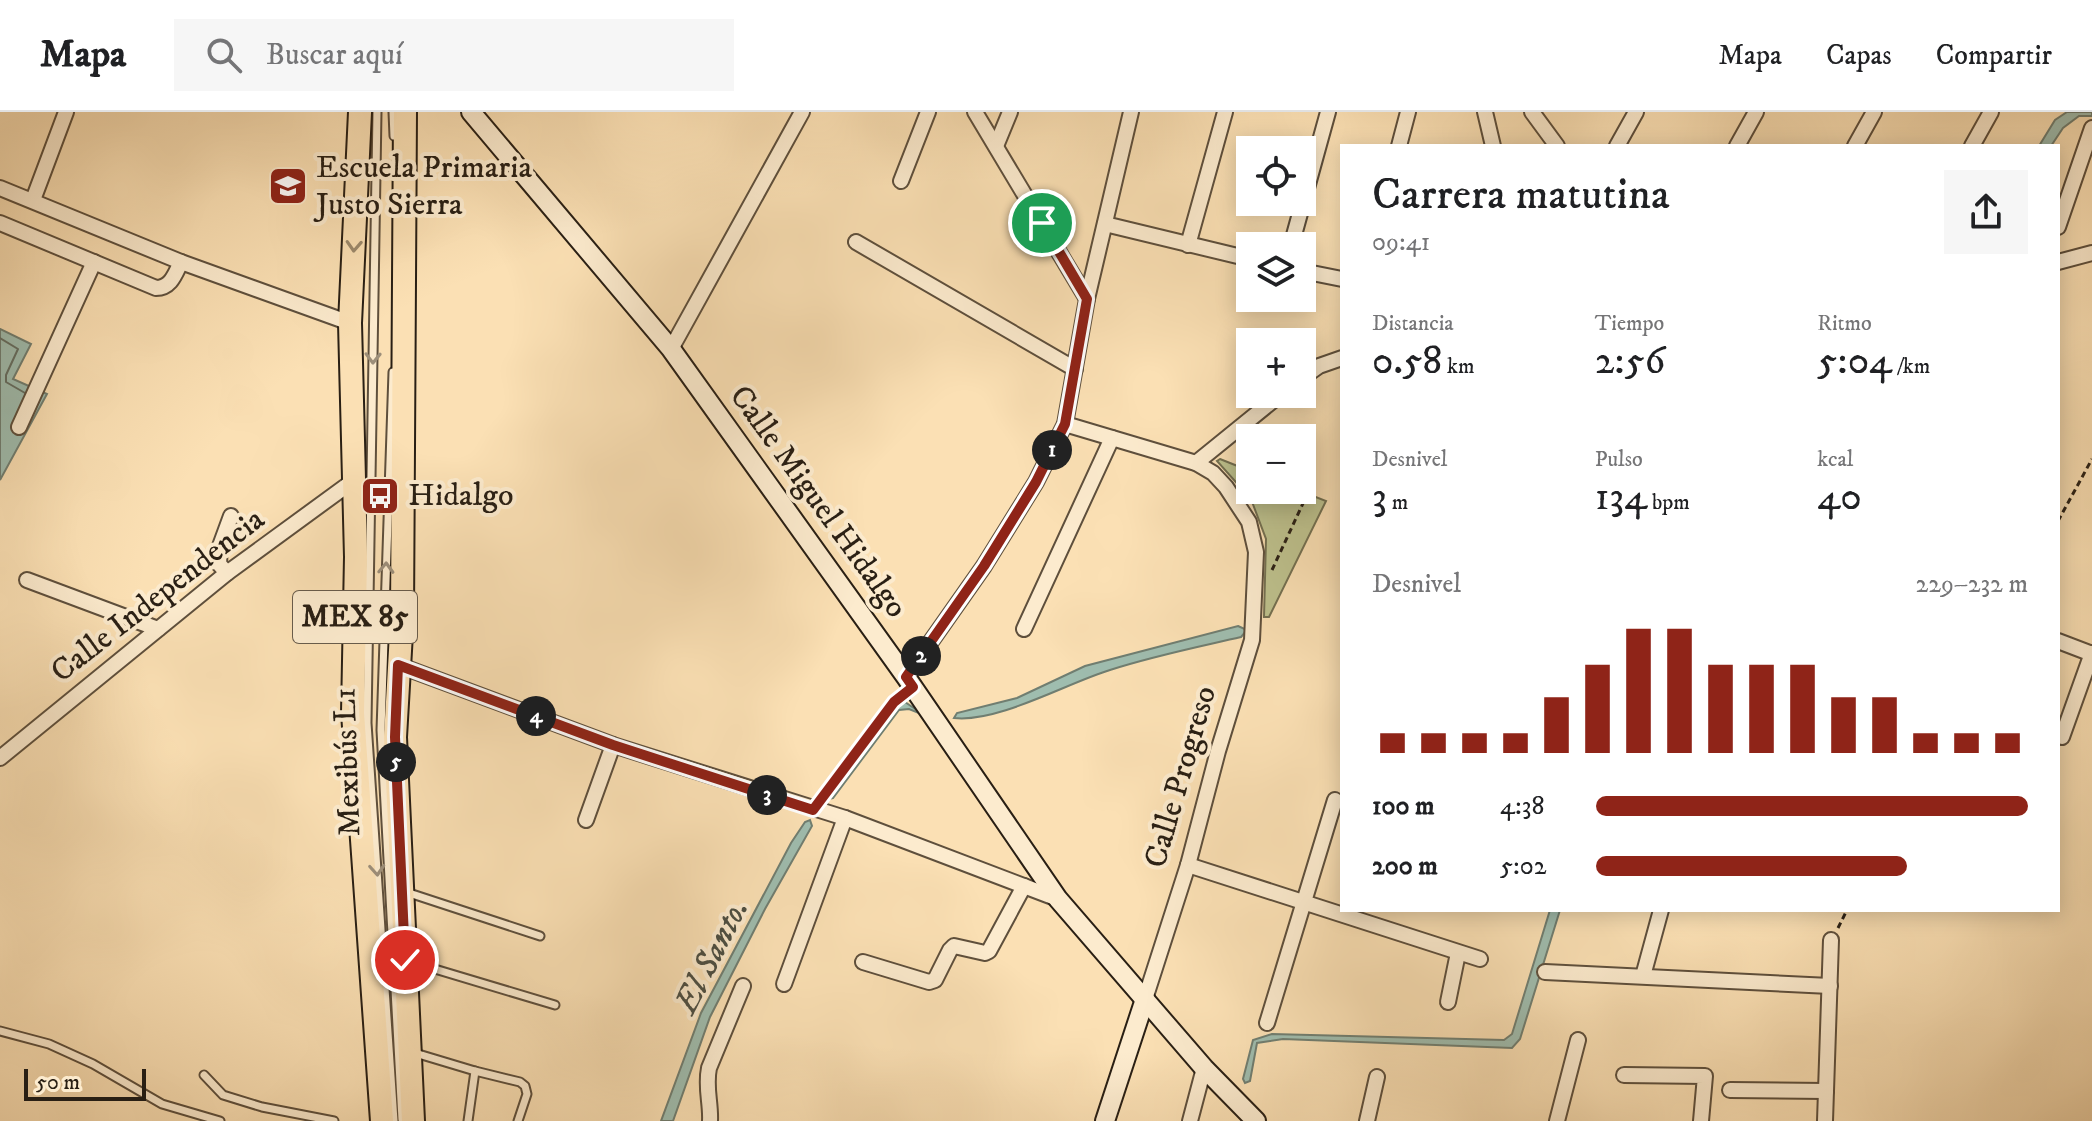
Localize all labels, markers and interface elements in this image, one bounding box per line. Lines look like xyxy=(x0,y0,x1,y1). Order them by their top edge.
search box xyxy=(174,19,734,91)
text: Mapa xyxy=(40,31,126,79)
icon: search xyxy=(202,33,246,77)
text: Buscar aquí xyxy=(266,37,403,74)
text: Mapa xyxy=(1718,38,1782,73)
text: Capas xyxy=(1826,38,1892,73)
text: Compartir xyxy=(1936,38,2052,73)
map controls xyxy=(1236,136,1316,504)
button: locate xyxy=(1236,136,1316,216)
place label: Escuela Primaria Justo Sierra xyxy=(313,148,532,225)
school or university icon: Escuela Primaria Justo Sierra xyxy=(267,165,309,207)
text: Carrera matutina xyxy=(1372,168,1670,223)
button: share xyxy=(1944,170,2028,254)
pin xyxy=(1008,189,1076,257)
icon: arrive xyxy=(1020,201,1064,245)
text: 09:41 xyxy=(1372,226,1430,259)
button: layers xyxy=(1236,232,1316,312)
one-way arrow xyxy=(345,240,362,253)
text: Distancia xyxy=(1372,310,1454,337)
text: Tiempo xyxy=(1595,310,1664,337)
text: Ritmo xyxy=(1817,310,1872,337)
button: + xyxy=(1236,328,1316,408)
text: 0.58 xyxy=(1372,337,1442,387)
text: 2:56 xyxy=(1595,337,1665,387)
text: 5:04 xyxy=(1817,337,1892,387)
one-way arrow xyxy=(364,352,382,365)
text: km xyxy=(1442,353,1474,380)
text: /km xyxy=(1892,353,1930,380)
street label: Calle Miguel Hidalgo xyxy=(720,378,916,626)
button: − xyxy=(1236,424,1316,504)
pin: 1 xyxy=(1032,430,1072,470)
text: 1 xyxy=(1048,436,1056,463)
text: Desnivel xyxy=(1372,446,1447,473)
text: Pulso xyxy=(1595,446,1643,473)
text: kcal xyxy=(1817,446,1853,473)
text: 3 xyxy=(1372,473,1387,523)
text: 134 xyxy=(1595,473,1647,523)
text: 40 xyxy=(1817,473,1862,523)
bus stop icon: Hidalgo xyxy=(359,475,401,517)
place label: Hidalgo xyxy=(408,476,513,516)
text: m xyxy=(1387,489,1408,516)
text: bpm xyxy=(1647,489,1690,516)
street label: Calle Independencia xyxy=(43,500,273,692)
one-way arrow xyxy=(378,561,395,574)
text: Desnivel xyxy=(1372,568,1461,601)
text: 229–232 m xyxy=(1915,568,2028,601)
road number: MEX 85 xyxy=(293,591,417,643)
pin: 2 xyxy=(901,636,941,676)
text: 2 xyxy=(916,642,926,669)
street label: Calle Progreso xyxy=(1136,682,1226,872)
street label: Mexibús L1 xyxy=(325,687,371,837)
pin: 4 xyxy=(516,696,556,736)
text: 4 xyxy=(530,702,542,729)
pin: 5 xyxy=(376,742,416,782)
text: 5 xyxy=(391,748,401,775)
pin: 3 xyxy=(747,775,787,815)
text: 3 xyxy=(763,781,771,808)
text: 100 m xyxy=(1372,790,1435,823)
text: 4:38 xyxy=(1500,790,1544,823)
text: 200 m xyxy=(1372,850,1438,883)
text: 5:02 xyxy=(1500,850,1546,883)
one-way arrow xyxy=(368,864,385,877)
water label: El Santo. xyxy=(664,891,759,1022)
pin xyxy=(371,926,439,994)
icon: check xyxy=(383,938,427,982)
scale bar xyxy=(24,1065,146,1101)
text: 50 m xyxy=(36,1069,80,1096)

